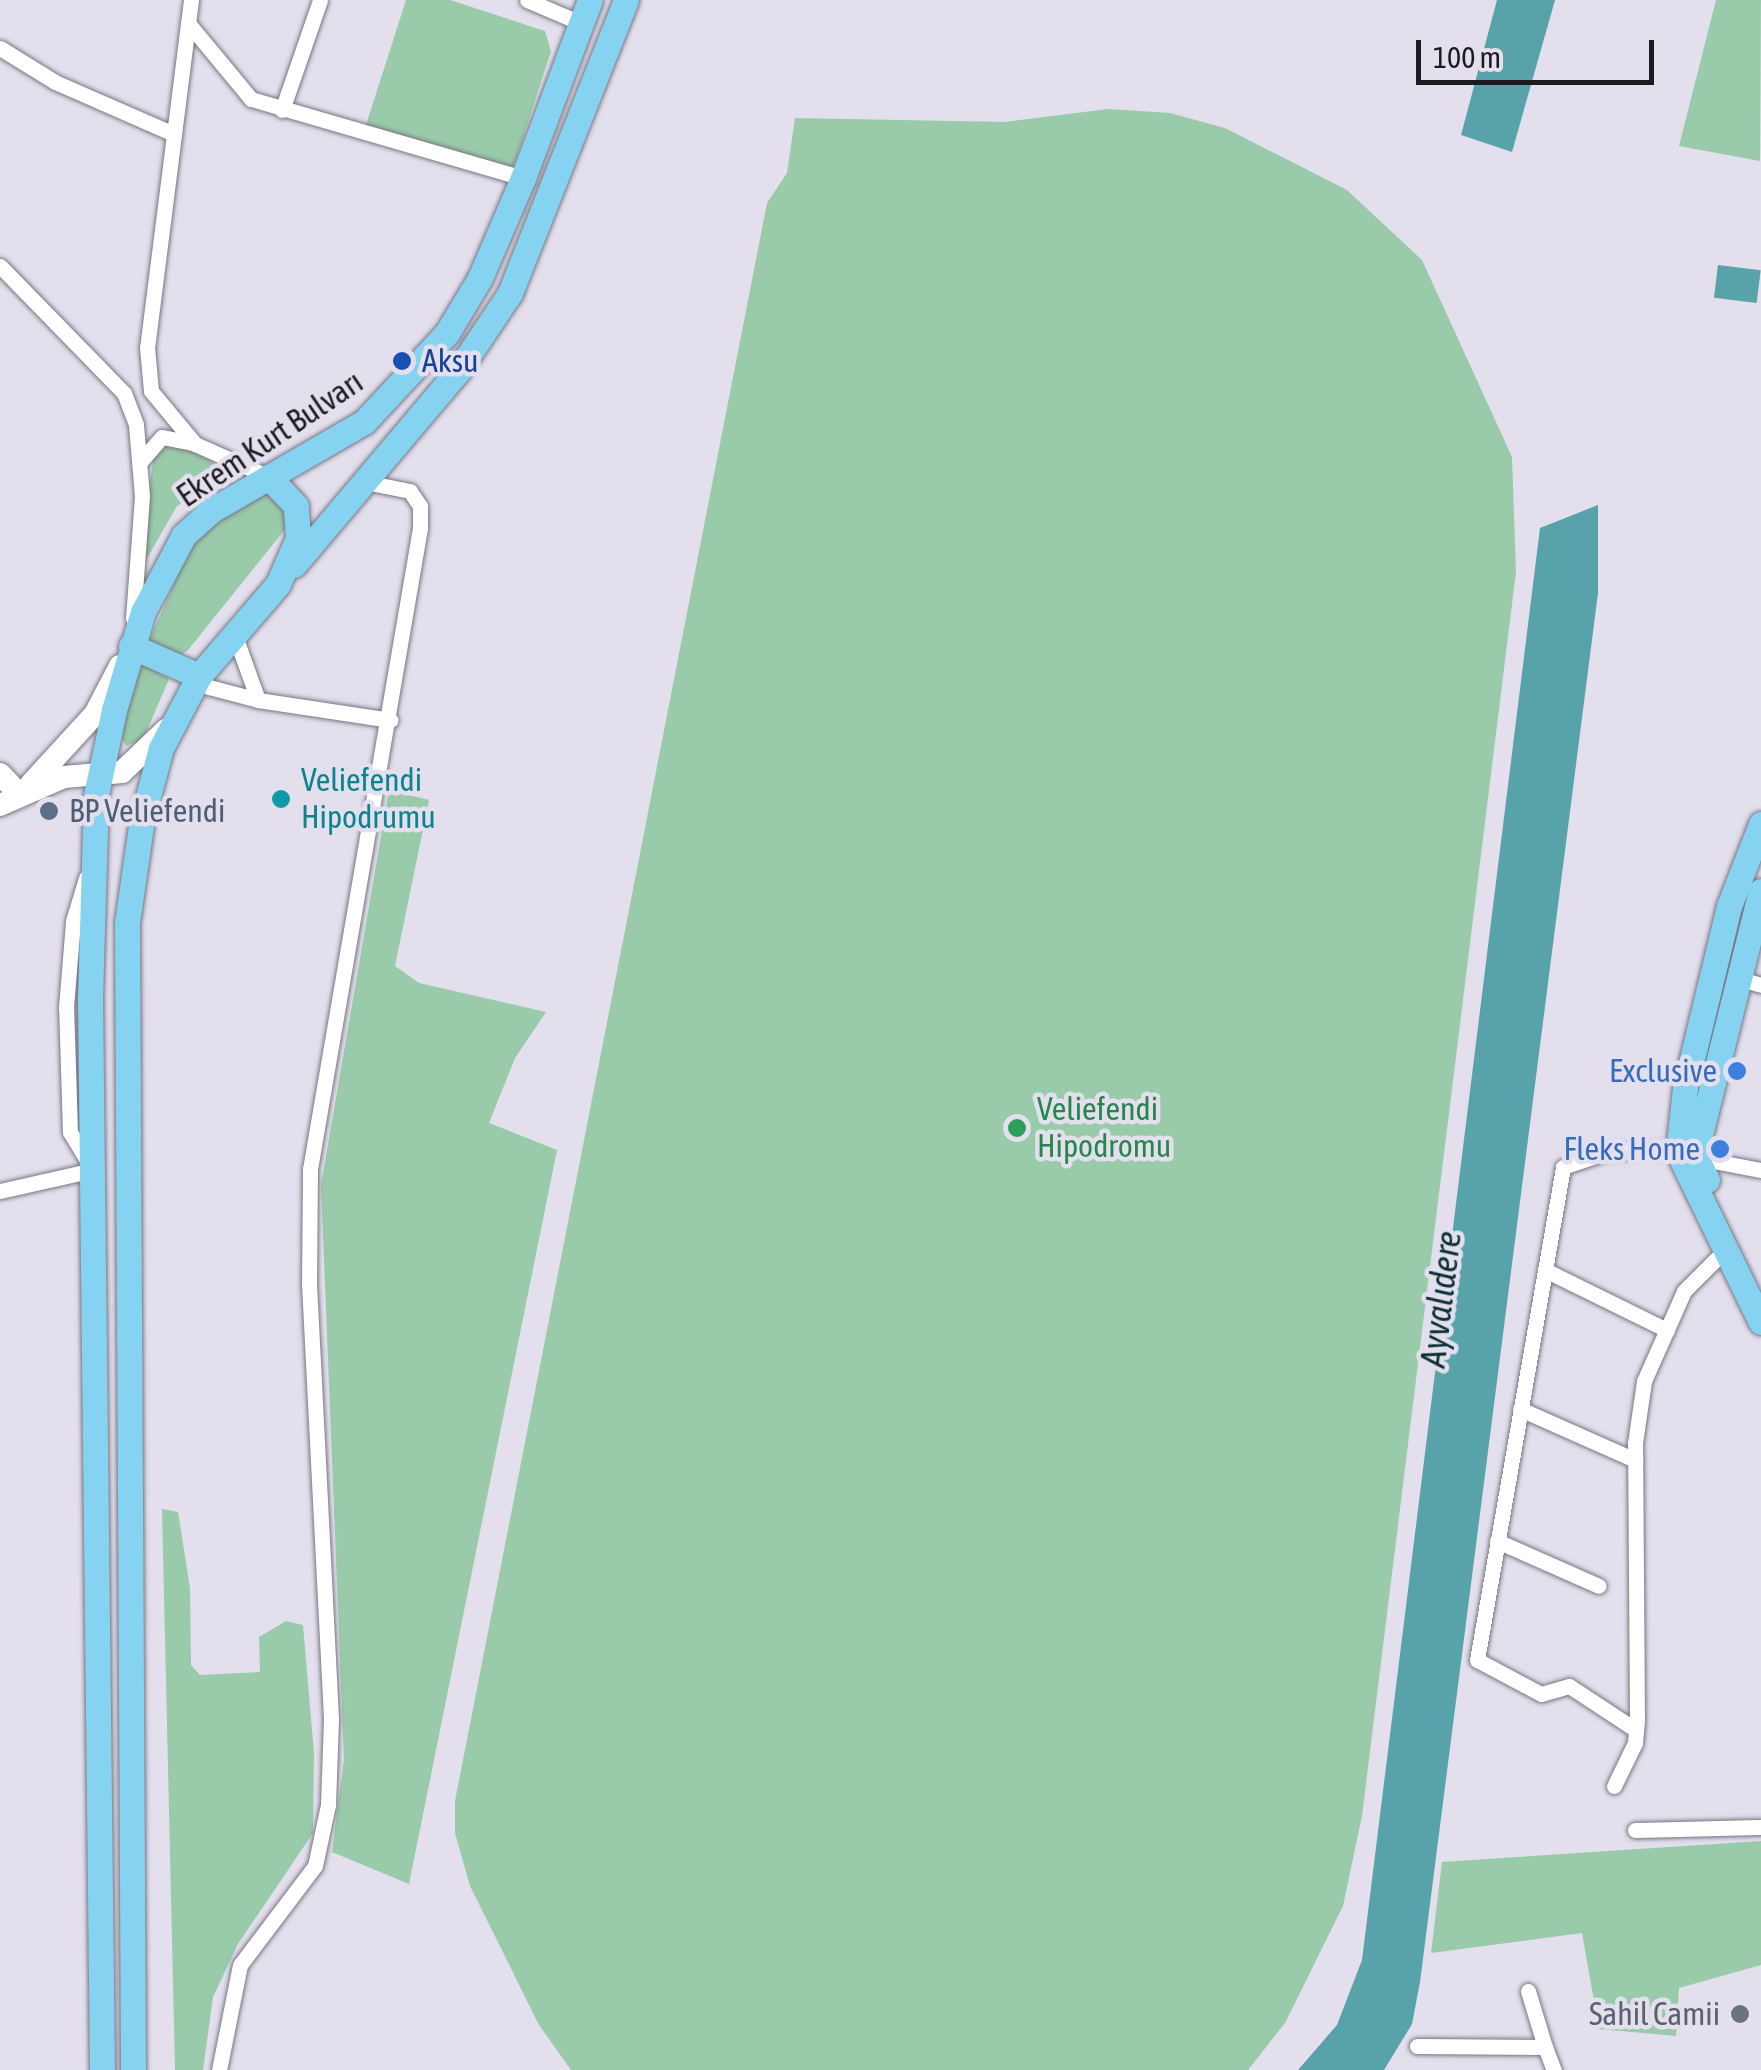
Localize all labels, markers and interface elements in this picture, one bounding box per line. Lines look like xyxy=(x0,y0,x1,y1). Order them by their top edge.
scale bar xyxy=(1421,20,1658,82)
text: 100 m xyxy=(1433,40,1501,74)
place label: Aksu xyxy=(422,342,479,380)
marker: Aksu xyxy=(391,350,413,372)
street label: Ekrem Kurt Bulvarı xyxy=(170,363,370,515)
place label: Veliefendi Hipodrumu xyxy=(301,762,436,837)
marker: Veliefendi Hipodrumu xyxy=(270,788,292,810)
place label: BP Veliefendi xyxy=(69,792,225,830)
marker: BP Veliefendi xyxy=(38,800,60,822)
place label: Exclusive xyxy=(1609,1052,1717,1090)
marker: Exclusive xyxy=(1726,1060,1748,1082)
place label: Veliefendi Hipodromu xyxy=(1037,1091,1171,1166)
marker: Veliefendi Hipodromu xyxy=(1006,1117,1028,1139)
place label: Fleks Home xyxy=(1563,1130,1700,1168)
marker: Fleks Home xyxy=(1709,1138,1731,1160)
water label: Ayvalıdere xyxy=(1411,1229,1469,1369)
place label: Sahil Camii xyxy=(1589,1995,1720,2033)
marker: Sahil Camii xyxy=(1729,2003,1751,2025)

